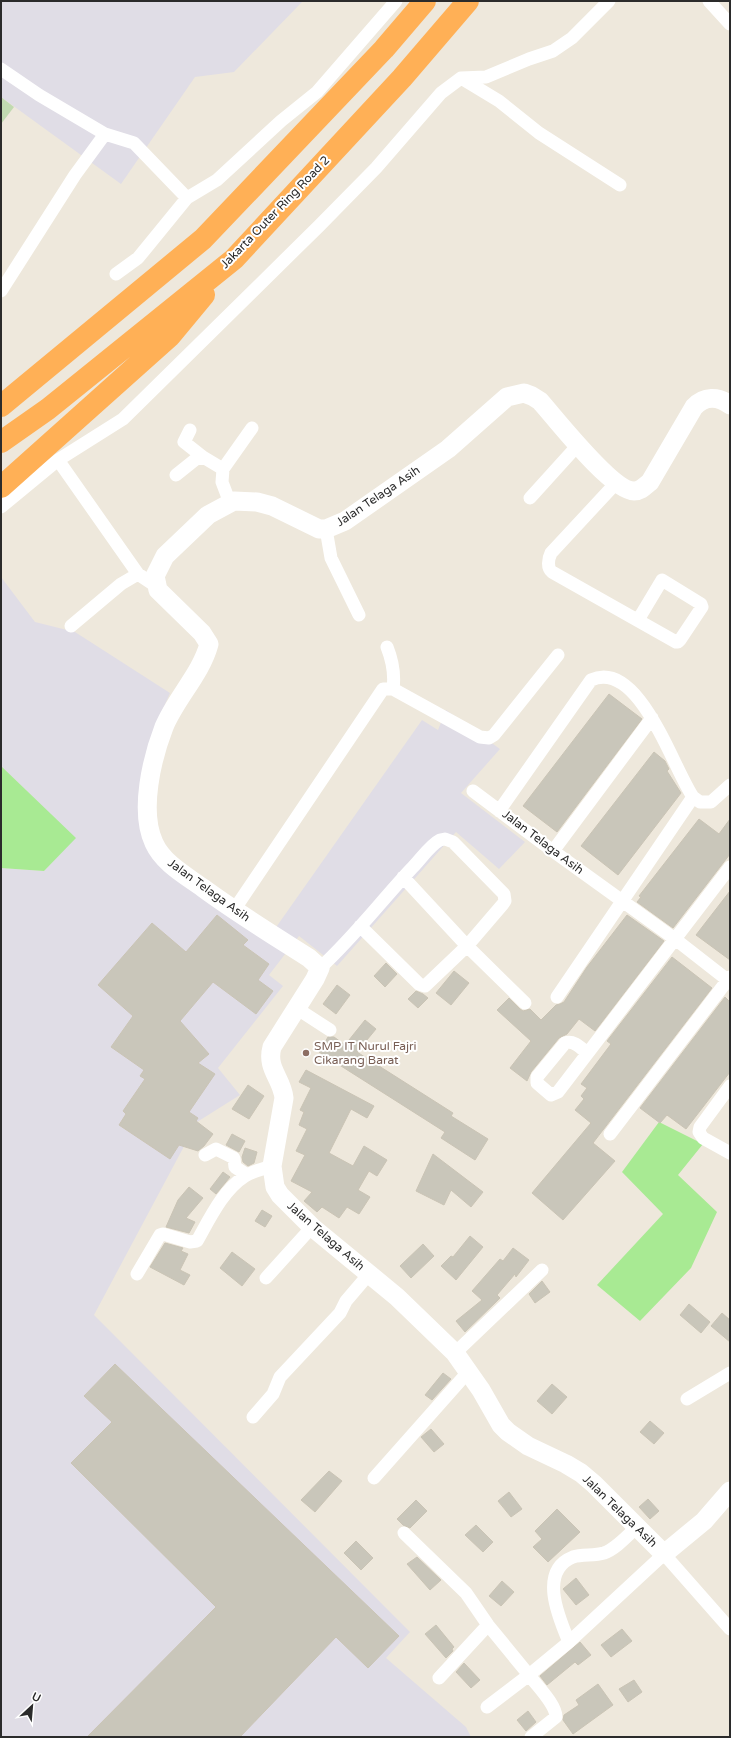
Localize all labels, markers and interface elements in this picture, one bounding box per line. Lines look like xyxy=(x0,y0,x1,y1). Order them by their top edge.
street label: Jakarta Outer Ring Road 2 xyxy=(218,153,332,271)
street label: Jalan Telaga Asih xyxy=(333,463,423,529)
street label: Jalan Telaga Asih xyxy=(500,807,586,877)
street label: Jalan Telaga Asih xyxy=(165,856,253,924)
place label: SMP IT Nurul Fajri Cikarang Barat xyxy=(314,1039,417,1067)
marker: SMP IT Nurul Fajri Cikarang Barat xyxy=(301,1048,311,1058)
street label: Jalan Telaga Asih xyxy=(284,1199,368,1273)
street label: Jalan Telaga Asih xyxy=(580,1472,660,1550)
north arrow xyxy=(12,1686,52,1726)
text: U xyxy=(30,1690,43,1705)

